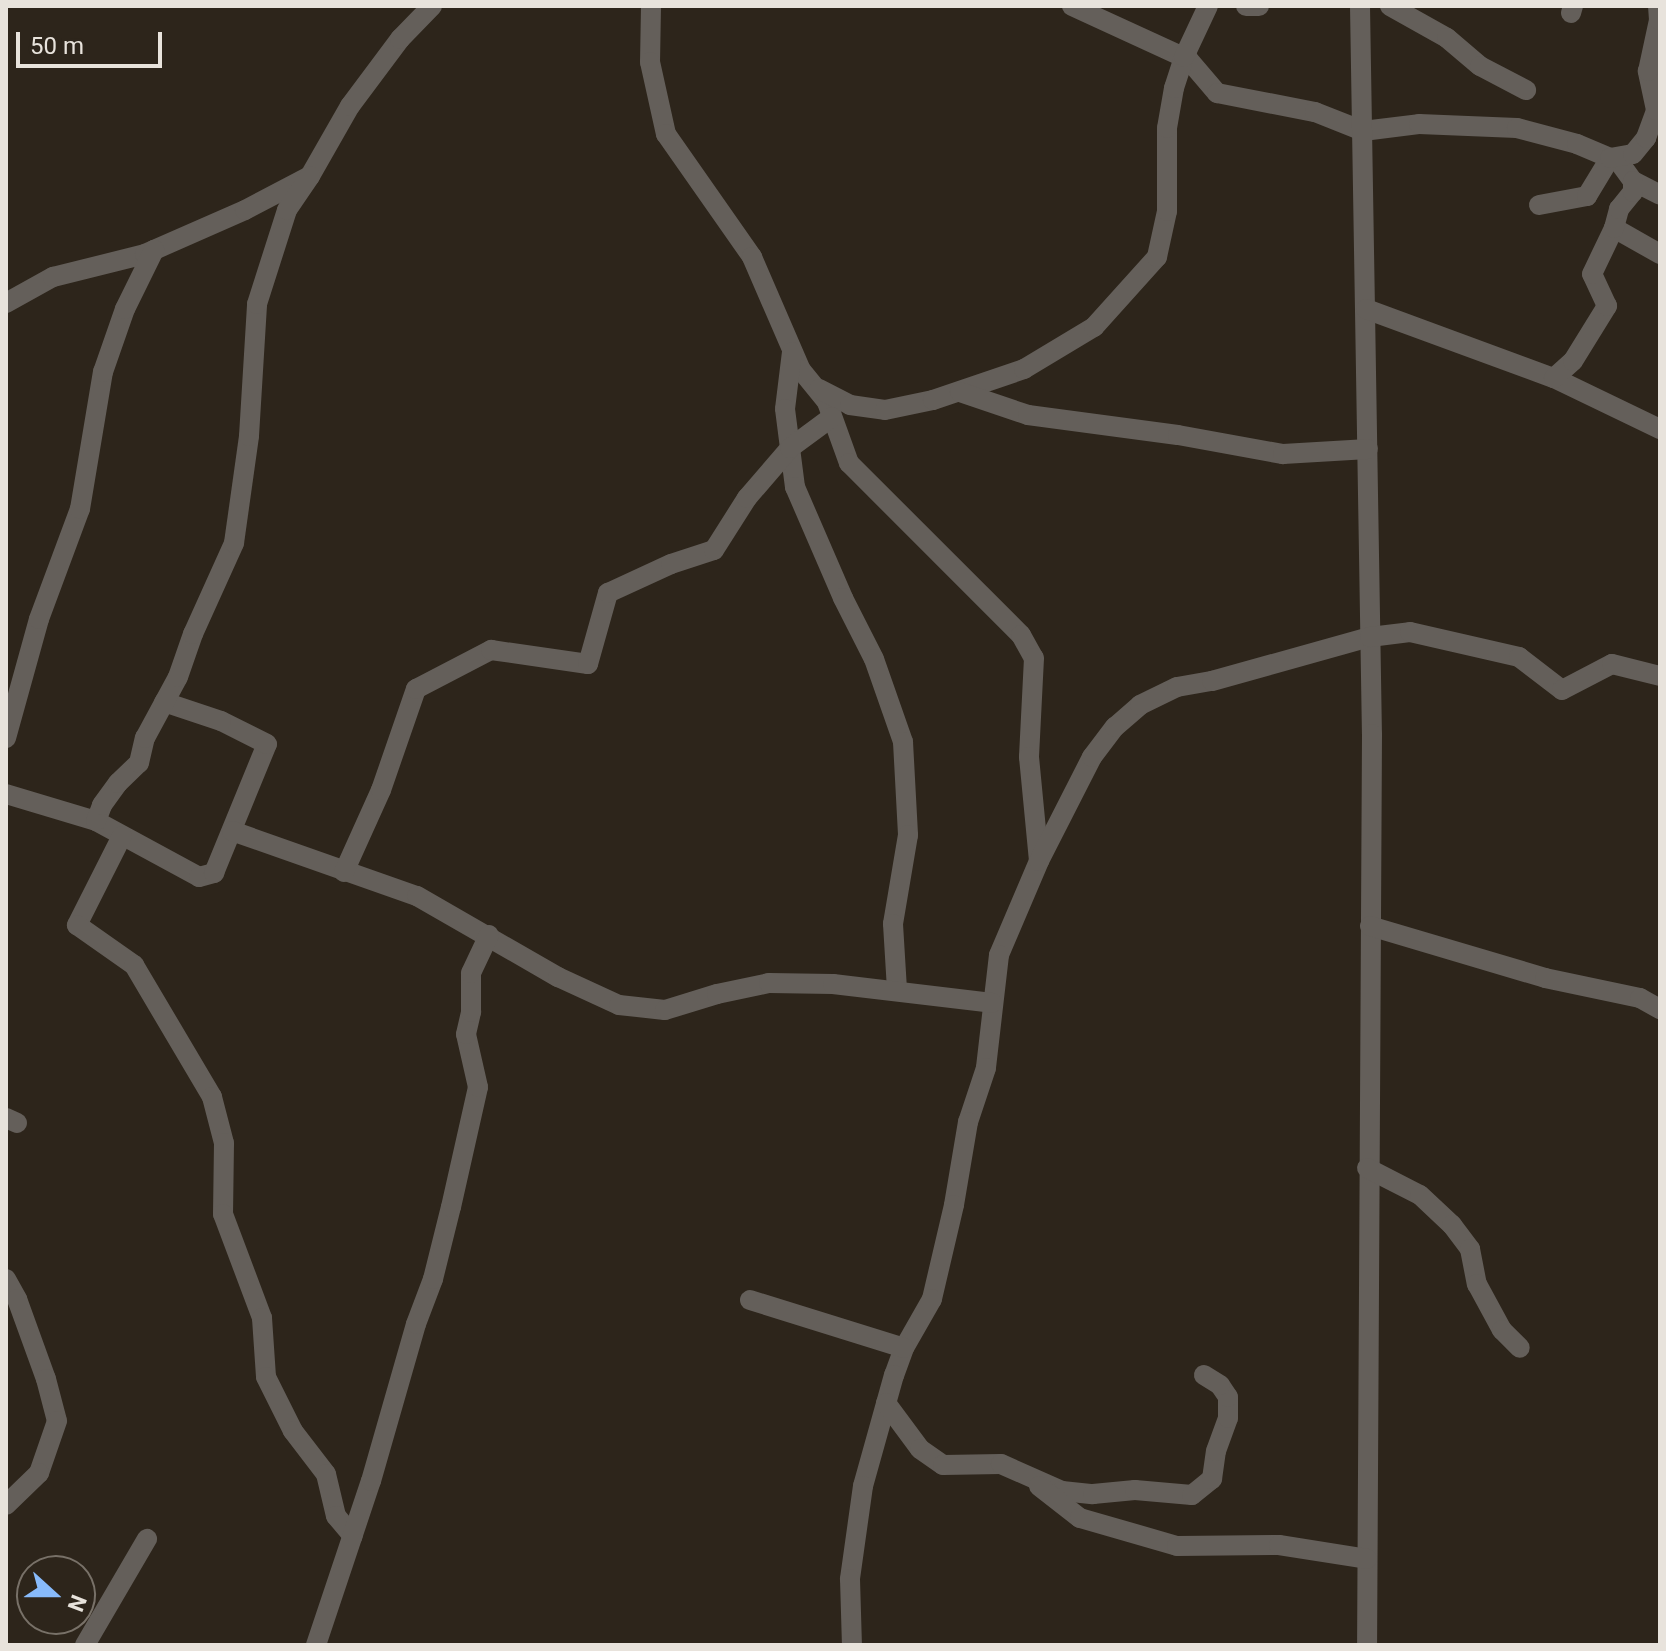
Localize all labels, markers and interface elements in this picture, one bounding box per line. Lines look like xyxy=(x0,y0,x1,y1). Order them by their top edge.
scale bar xyxy=(20,16,166,66)
text: 50 m xyxy=(30,32,84,60)
north arrow xyxy=(16,1555,96,1635)
text: N xyxy=(63,1591,91,1615)

